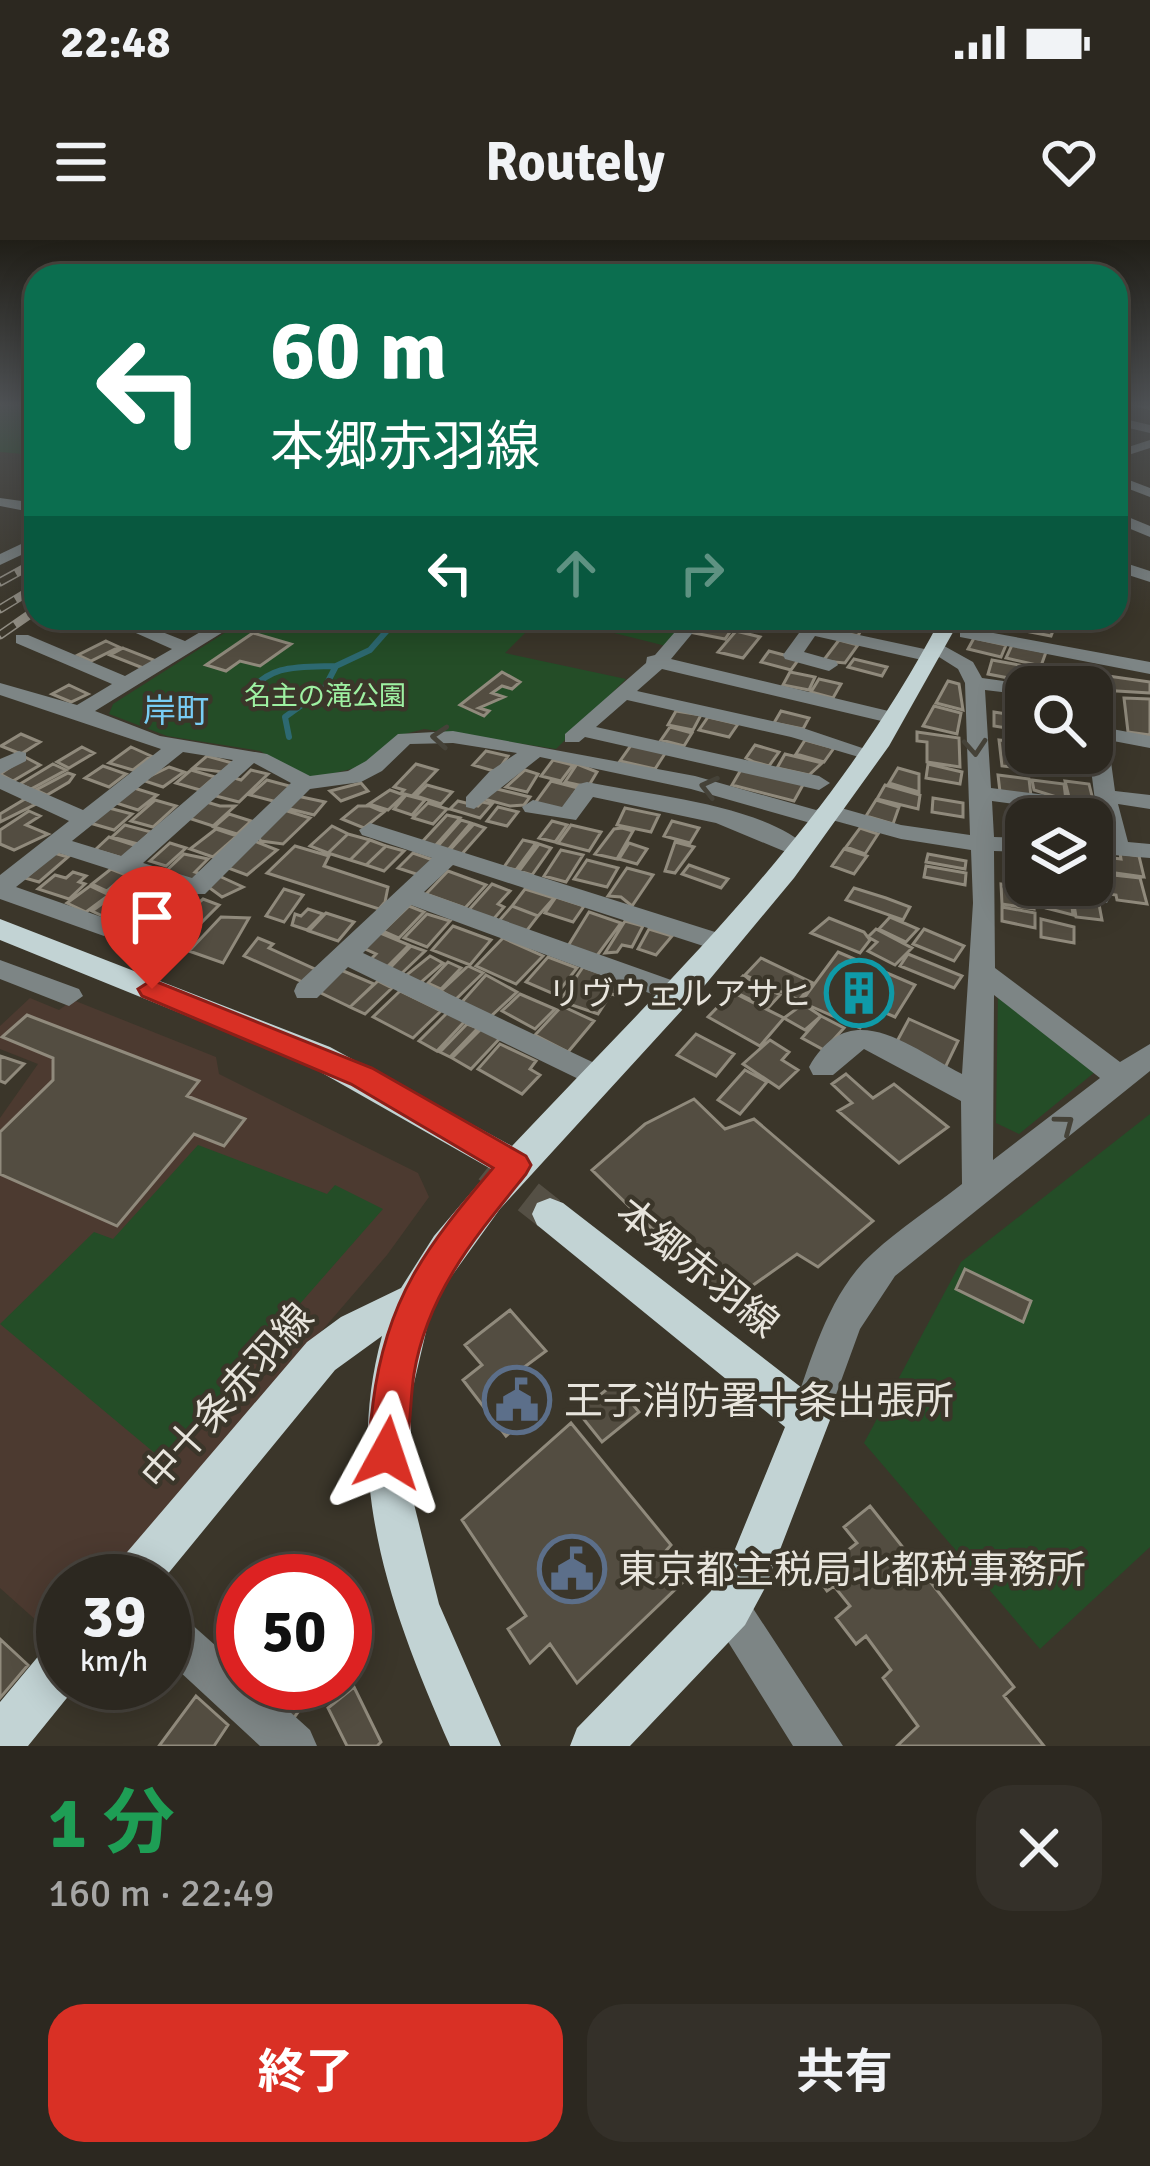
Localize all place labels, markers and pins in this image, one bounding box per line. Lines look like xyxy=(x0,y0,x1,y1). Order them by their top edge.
pin xyxy=(101,866,203,989)
building icon: リヴウェルアサヒ xyxy=(824,958,894,1028)
place label: リヴウェルアサヒ xyxy=(548,974,812,1015)
public building icon: 王子消防署十条出張所 xyxy=(482,1365,552,1435)
place label: 王子消防署十条出張所 xyxy=(564,1377,954,1425)
public building icon: 東京都主税局北都税事務所 xyxy=(537,1534,607,1604)
place label: 東京都主税局北都税事務所 xyxy=(618,1546,1086,1594)

